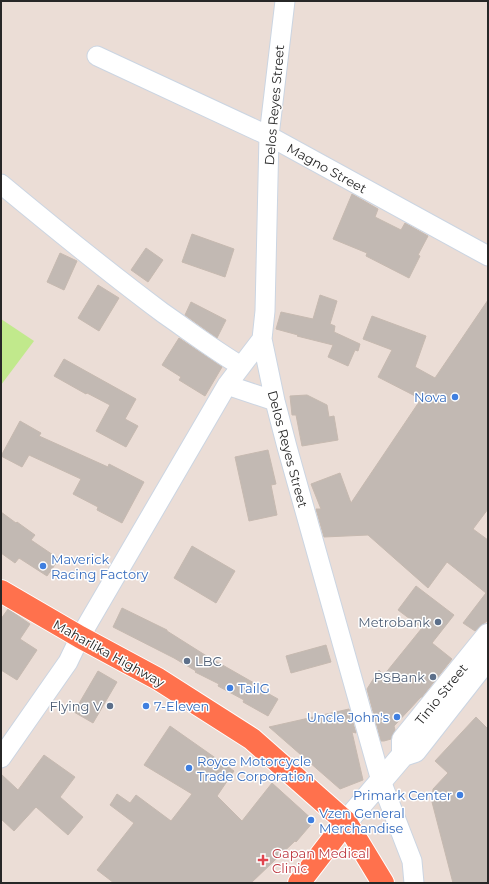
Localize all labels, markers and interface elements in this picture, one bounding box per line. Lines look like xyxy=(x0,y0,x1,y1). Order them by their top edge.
street label: Delos Reyes Street xyxy=(261,44,287,166)
street label: Magno Street xyxy=(284,140,370,196)
street label: Delos Reyes Street xyxy=(265,389,311,509)
place label: Nova xyxy=(414,389,447,405)
marker: Nova xyxy=(450,392,460,402)
place label: Maverick Racing Factory xyxy=(51,551,149,582)
marker: Maverick Racing Factory xyxy=(38,561,48,571)
place label: Metrobank xyxy=(358,614,430,630)
street label: Maharlika Highway xyxy=(51,616,168,691)
marker: Metrobank xyxy=(433,617,443,627)
place label: LBC xyxy=(195,653,222,669)
marker: LBC xyxy=(182,656,192,666)
street label: Tinio Street xyxy=(411,660,471,728)
place label: PSBank xyxy=(374,669,425,685)
marker: PSBank xyxy=(428,672,438,682)
place label: TailG xyxy=(238,680,270,696)
marker: TailG xyxy=(225,683,235,693)
place label: Flying V xyxy=(50,698,103,714)
place label: 7-Eleven xyxy=(154,698,209,714)
marker: Flying V xyxy=(105,701,115,711)
marker: 7-Eleven xyxy=(141,701,151,711)
place label: Uncle John's xyxy=(307,709,389,725)
marker: Uncle John's xyxy=(392,712,402,722)
place label: Royce Motorcycle Trade Corporation xyxy=(197,753,314,784)
marker: Royce Motorcycle Trade Corporation xyxy=(184,763,194,773)
place label: Primark Center xyxy=(353,787,452,803)
marker: Primark Center xyxy=(455,790,465,800)
place label: Vzen General Merchandise xyxy=(319,805,405,836)
marker: Vzen General Merchandise xyxy=(306,815,316,825)
place label: Gapan Medical Clinic xyxy=(272,845,369,876)
marker: Gapan Medical Clinic xyxy=(257,854,269,866)

